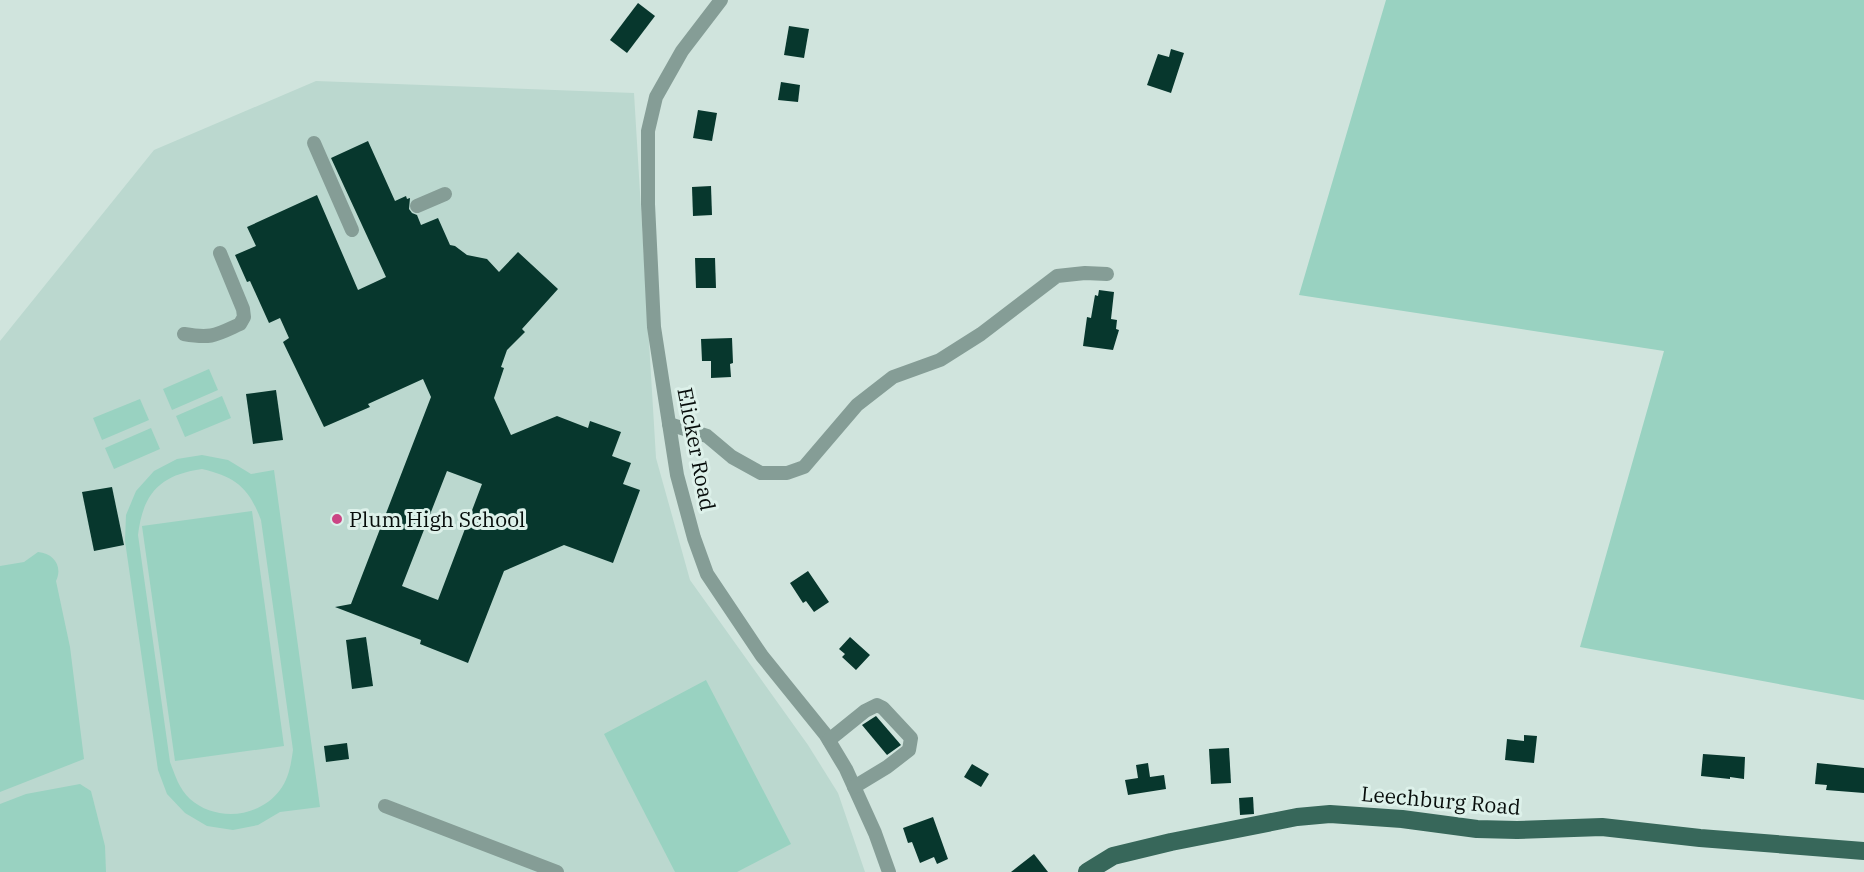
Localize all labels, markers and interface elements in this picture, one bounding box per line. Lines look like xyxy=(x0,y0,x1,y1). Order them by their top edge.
street label: Elicker Road xyxy=(671,385,723,513)
place label: Plum High School xyxy=(349,505,525,533)
marker: Plum High School xyxy=(330,512,344,526)
street label: Leechburg Road xyxy=(1360,779,1522,821)

